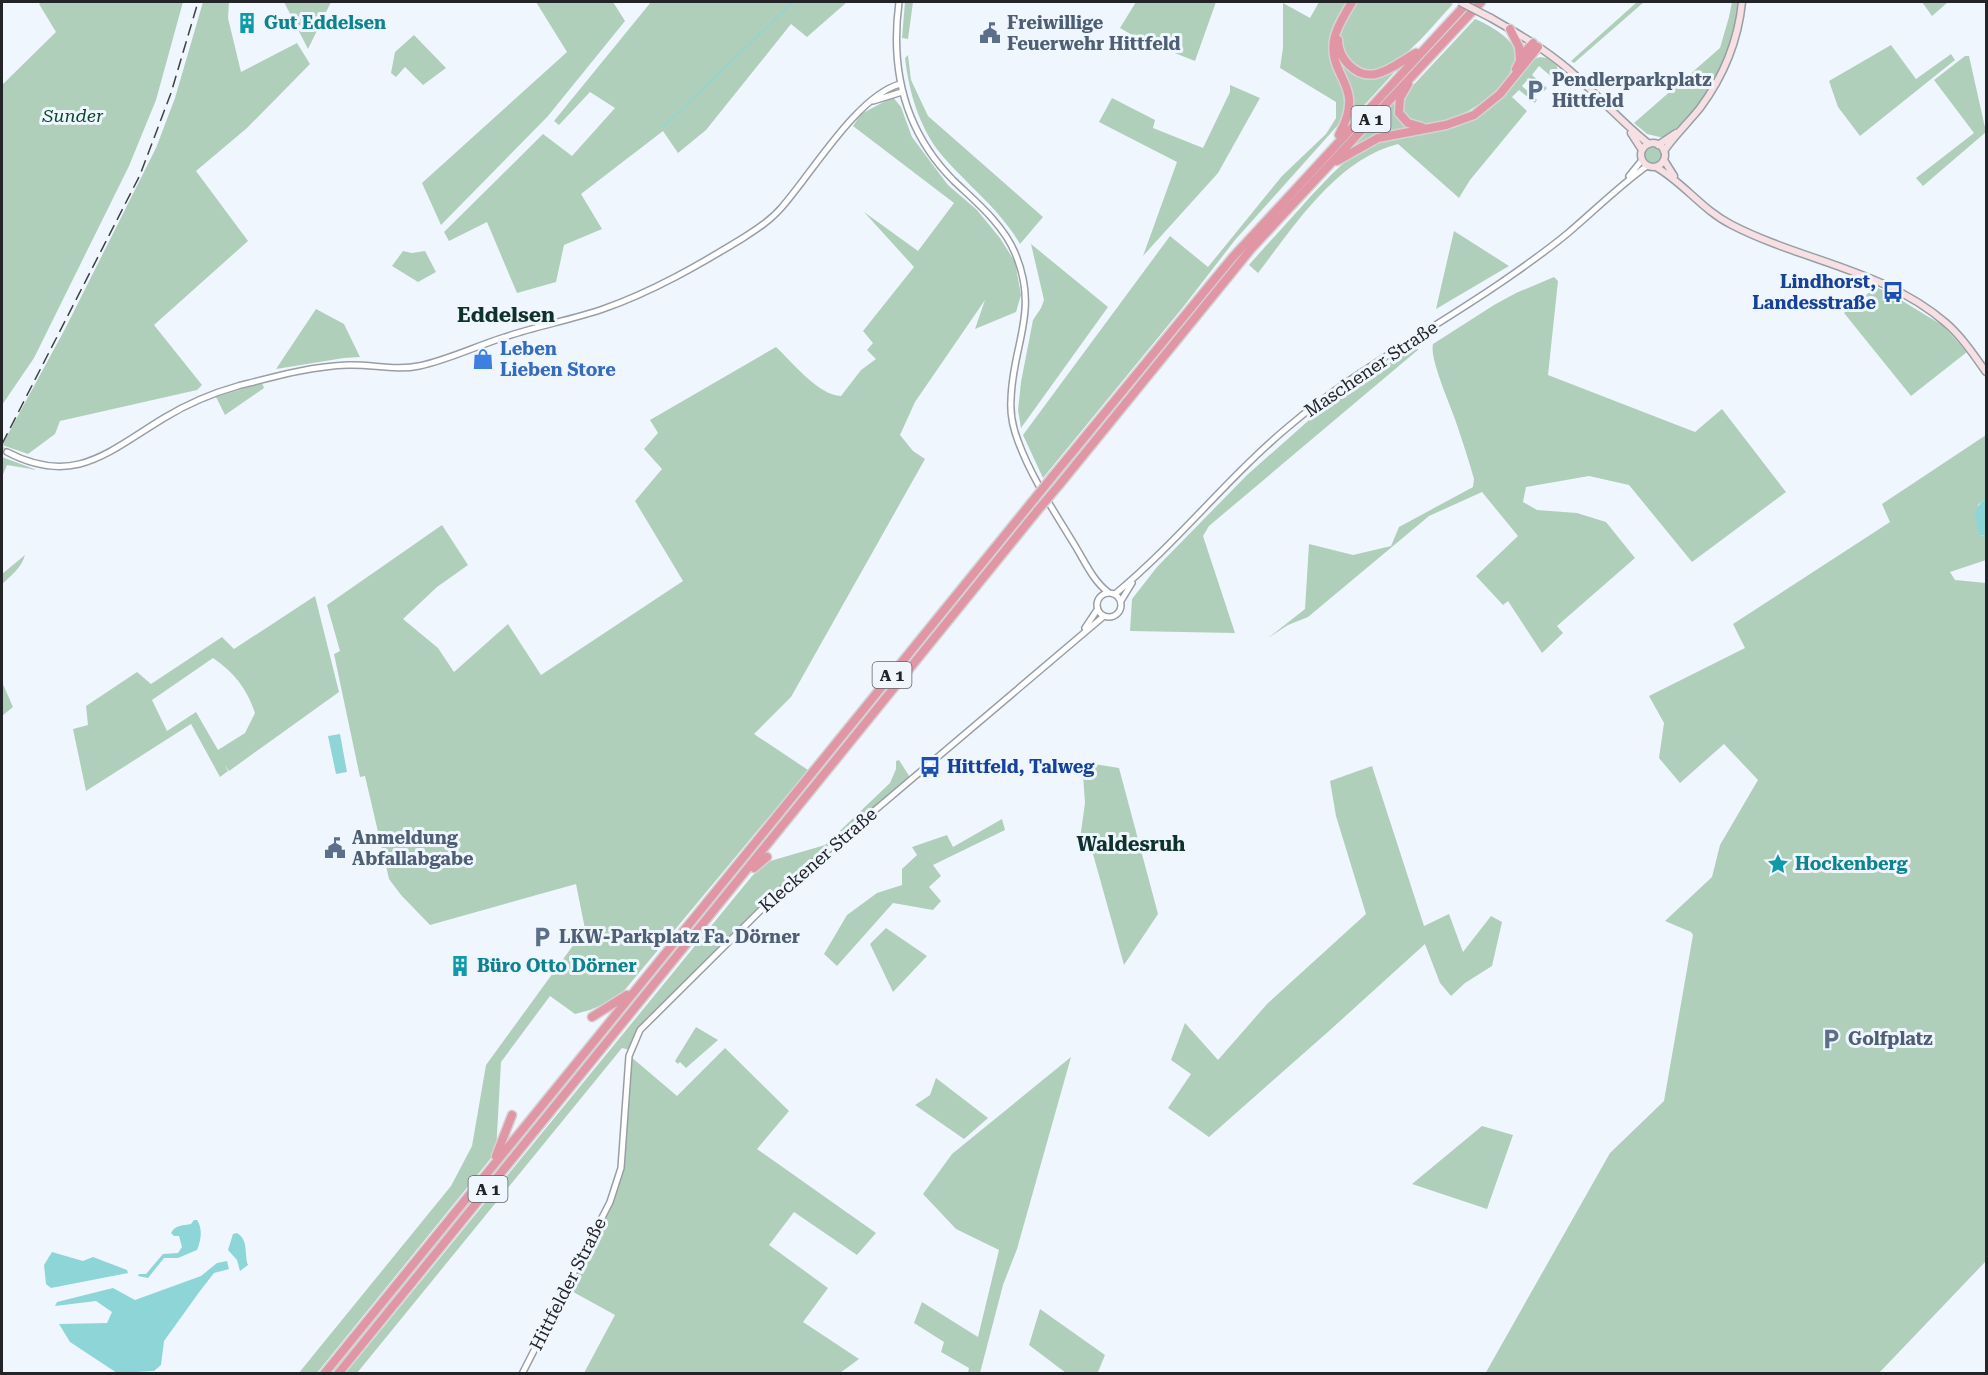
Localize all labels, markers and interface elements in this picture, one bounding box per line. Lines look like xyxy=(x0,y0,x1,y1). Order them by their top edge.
building icon: Gut Eddelsen xyxy=(235,11,259,35)
place label: Gut Eddelsen xyxy=(264,12,386,33)
place label: Freiwillige Feuerwehr Hittfeld xyxy=(1007,12,1181,54)
public building icon: Freiwillige Feuerwehr Hittfeld xyxy=(978,21,1002,45)
place label: Pendlerparkplatz Hittfeld xyxy=(1552,69,1712,111)
parking icon: Pendlerparkplatz Hittfeld xyxy=(1523,78,1547,102)
park label: Sunder xyxy=(42,105,104,126)
road number: A 1 xyxy=(1352,106,1390,132)
place label: Lindhorst, Landesstraße xyxy=(1752,271,1876,313)
bus stop icon: Lindhorst, Landesstraße xyxy=(1881,280,1905,304)
district label: Eddelsen xyxy=(457,303,555,327)
street label: Maschener Straße xyxy=(1300,316,1441,421)
place label: Leben Lieben Store xyxy=(500,338,616,380)
shop icon: Leben Lieben Store xyxy=(471,347,495,371)
road number: A 1 xyxy=(872,662,912,688)
bus stop icon: Hittfeld, Talweg xyxy=(918,755,942,779)
place label: Hittfeld, Talweg xyxy=(947,756,1095,777)
street label: Kleckener Straße xyxy=(755,803,881,916)
place label: Anmeldung Abfallabgabe xyxy=(352,827,474,869)
district label: Waldesruh xyxy=(1077,832,1186,856)
public building icon: Anmeldung Abfallabgabe xyxy=(323,836,347,860)
place icon: Hockenberg xyxy=(1766,852,1790,876)
place label: Hockenberg xyxy=(1795,853,1909,874)
parking icon: LKW-Parkplatz Fa. Dörner xyxy=(530,925,554,949)
place label: LKW-Parkplatz Fa. Dörner xyxy=(559,926,800,947)
building icon: Büro Otto Dörner xyxy=(448,954,472,978)
place label: Büro Otto Dörner xyxy=(477,955,637,976)
parking icon: Golfplatz xyxy=(1819,1027,1843,1051)
place label: Golfplatz xyxy=(1848,1028,1933,1049)
road number: A 1 xyxy=(468,1176,508,1202)
street label: Hittfelder Straße xyxy=(525,1214,610,1354)

